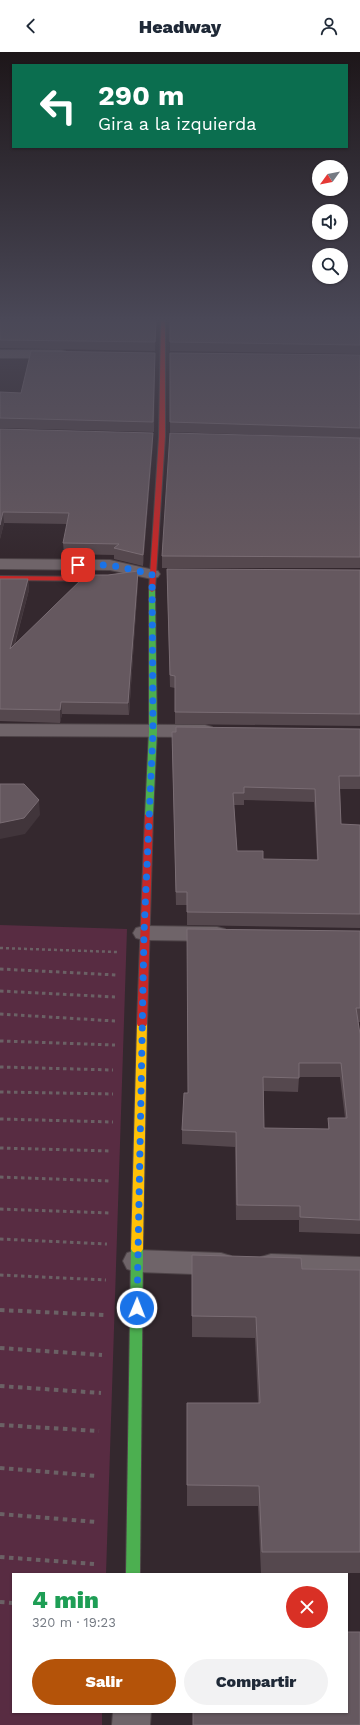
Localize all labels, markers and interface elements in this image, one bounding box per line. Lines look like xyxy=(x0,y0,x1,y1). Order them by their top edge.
icon: back xyxy=(20,15,42,37)
icon: person xyxy=(318,15,340,37)
text: Headway xyxy=(139,16,221,37)
text: 290 m xyxy=(98,79,184,112)
icon: left xyxy=(32,80,84,132)
text: Gira a la izquierda xyxy=(98,113,257,134)
north arrow xyxy=(312,160,348,196)
map controls xyxy=(312,160,348,284)
button: sound xyxy=(312,204,348,240)
button: search xyxy=(312,248,348,284)
pin xyxy=(61,548,95,582)
icon: arrive xyxy=(67,554,89,576)
position arrow xyxy=(116,1287,158,1329)
text: 4 min xyxy=(32,1586,99,1614)
button: close xyxy=(286,1586,328,1628)
text: 320 m · 19:23 xyxy=(32,1615,116,1630)
button: Salir xyxy=(32,1659,176,1705)
button: Compartir xyxy=(184,1659,328,1705)

